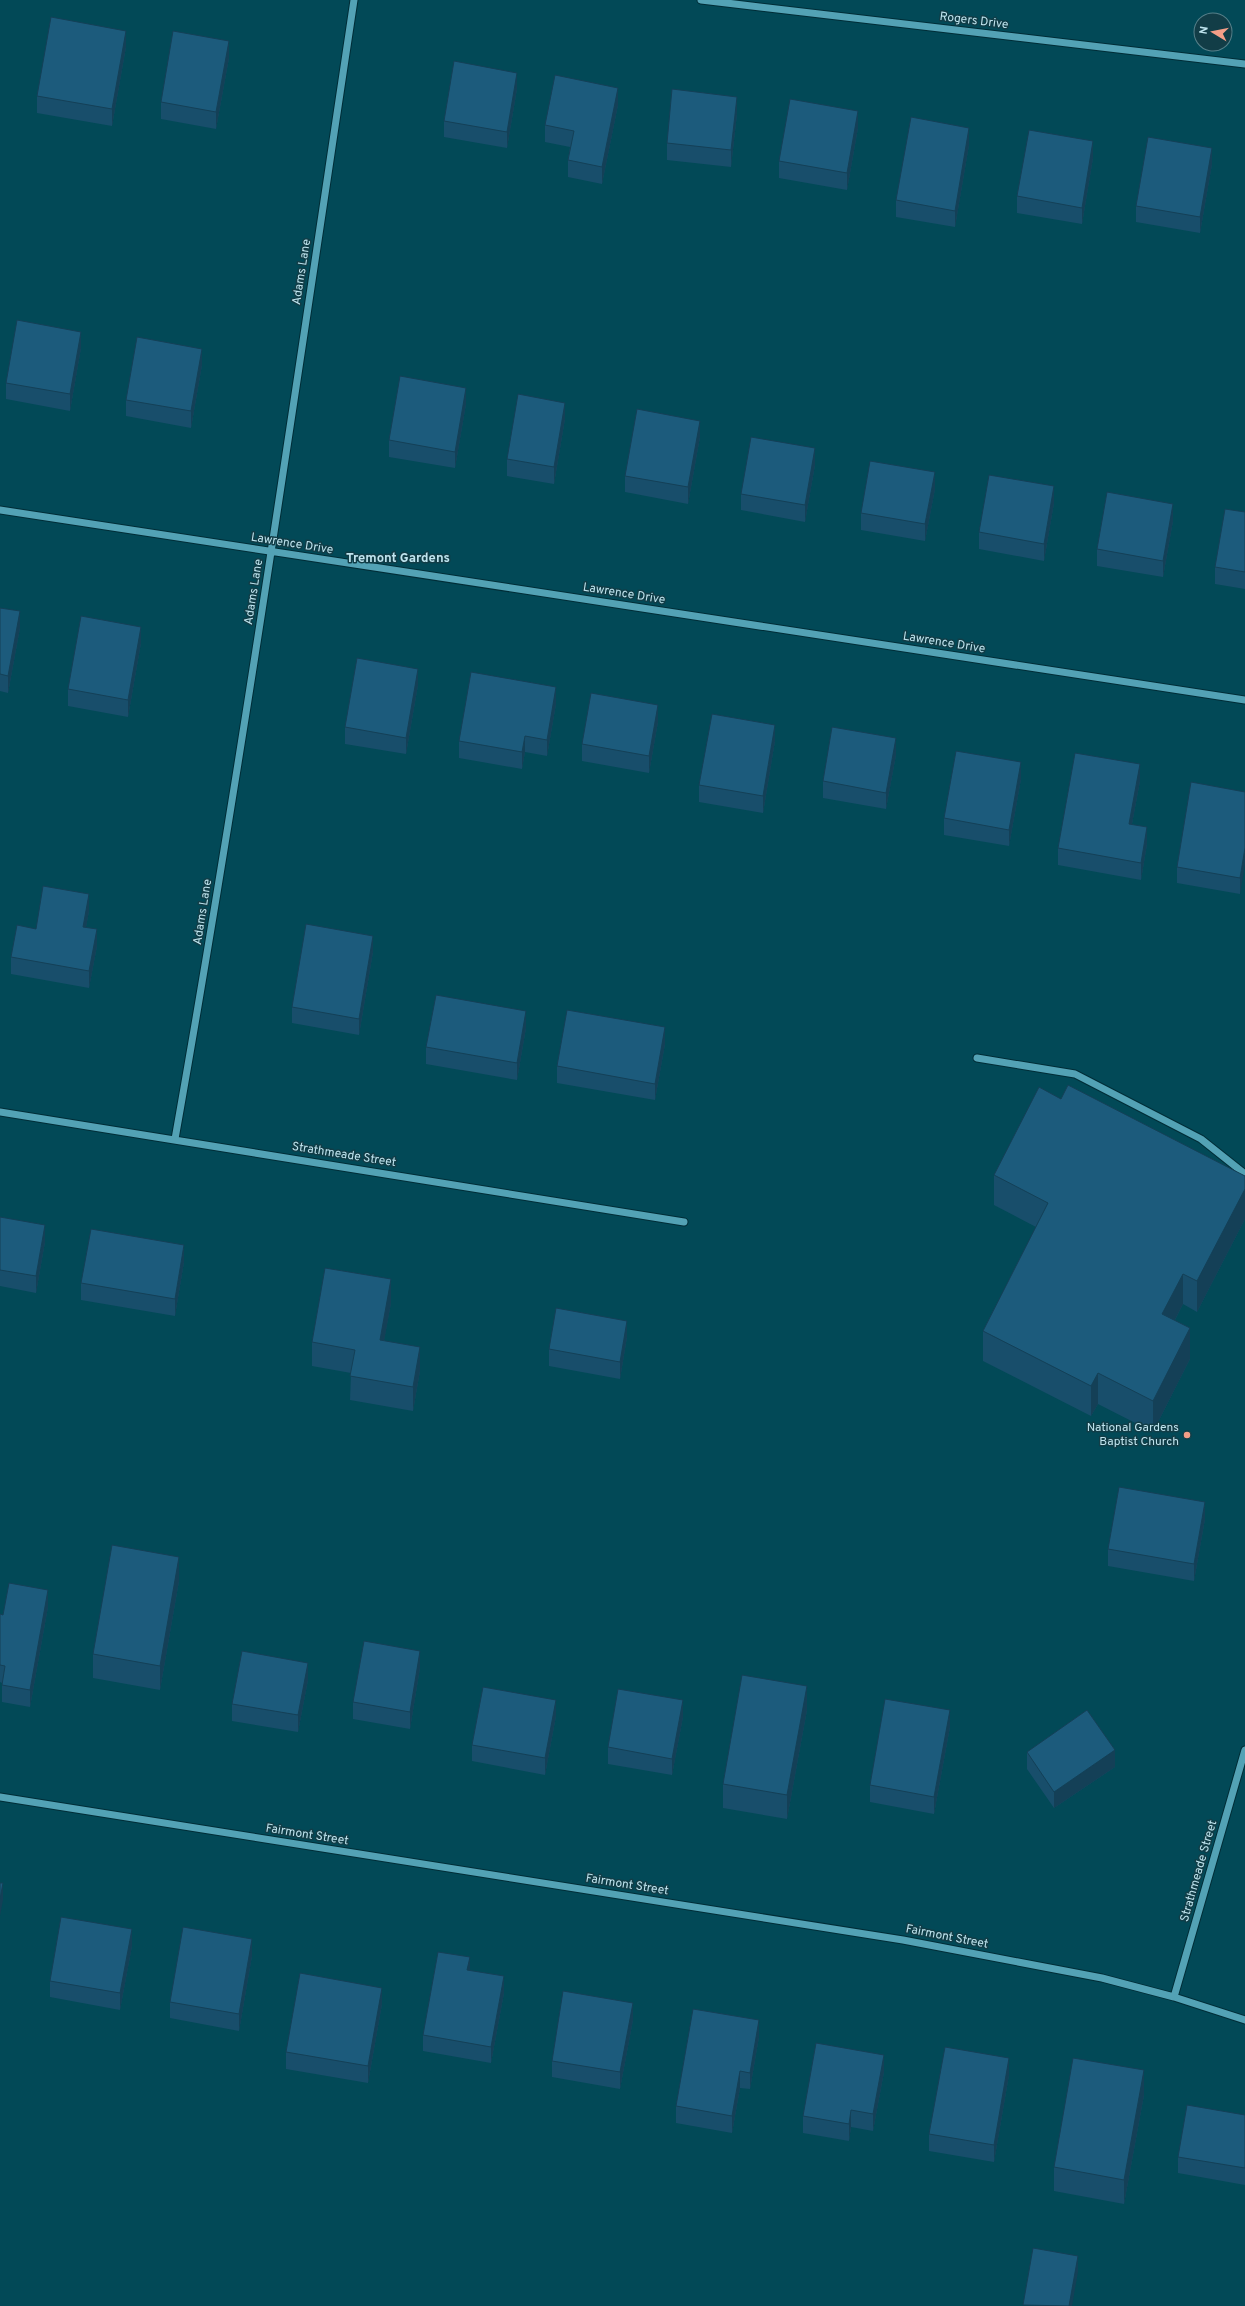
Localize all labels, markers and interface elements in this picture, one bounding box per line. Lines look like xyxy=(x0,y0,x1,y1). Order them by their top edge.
street label: Rogers Drive xyxy=(939,9,1009,33)
north arrow xyxy=(1193,12,1233,52)
text: N xyxy=(1197,25,1212,36)
street label: Adams Lane xyxy=(289,238,315,306)
street label: Lawrence Drive xyxy=(250,530,334,558)
district label: Tremont Gardens xyxy=(346,551,450,567)
street label: Adams Lane xyxy=(241,558,267,626)
street label: Lawrence Drive xyxy=(582,580,666,608)
street label: Lawrence Drive xyxy=(902,629,986,657)
street label: Adams Lane xyxy=(190,878,216,946)
street label: Strathmeade Street xyxy=(291,1139,397,1171)
place label: National Gardens Baptist Church xyxy=(1087,1420,1179,1450)
marker: National Gardens Baptist Church xyxy=(1182,1430,1192,1440)
street label: Strathmeade Street xyxy=(1177,1818,1221,1924)
street label: Fairmont Street xyxy=(264,1821,350,1849)
street label: Fairmont Street xyxy=(584,1871,670,1899)
street label: Fairmont Street xyxy=(904,1921,990,1953)

